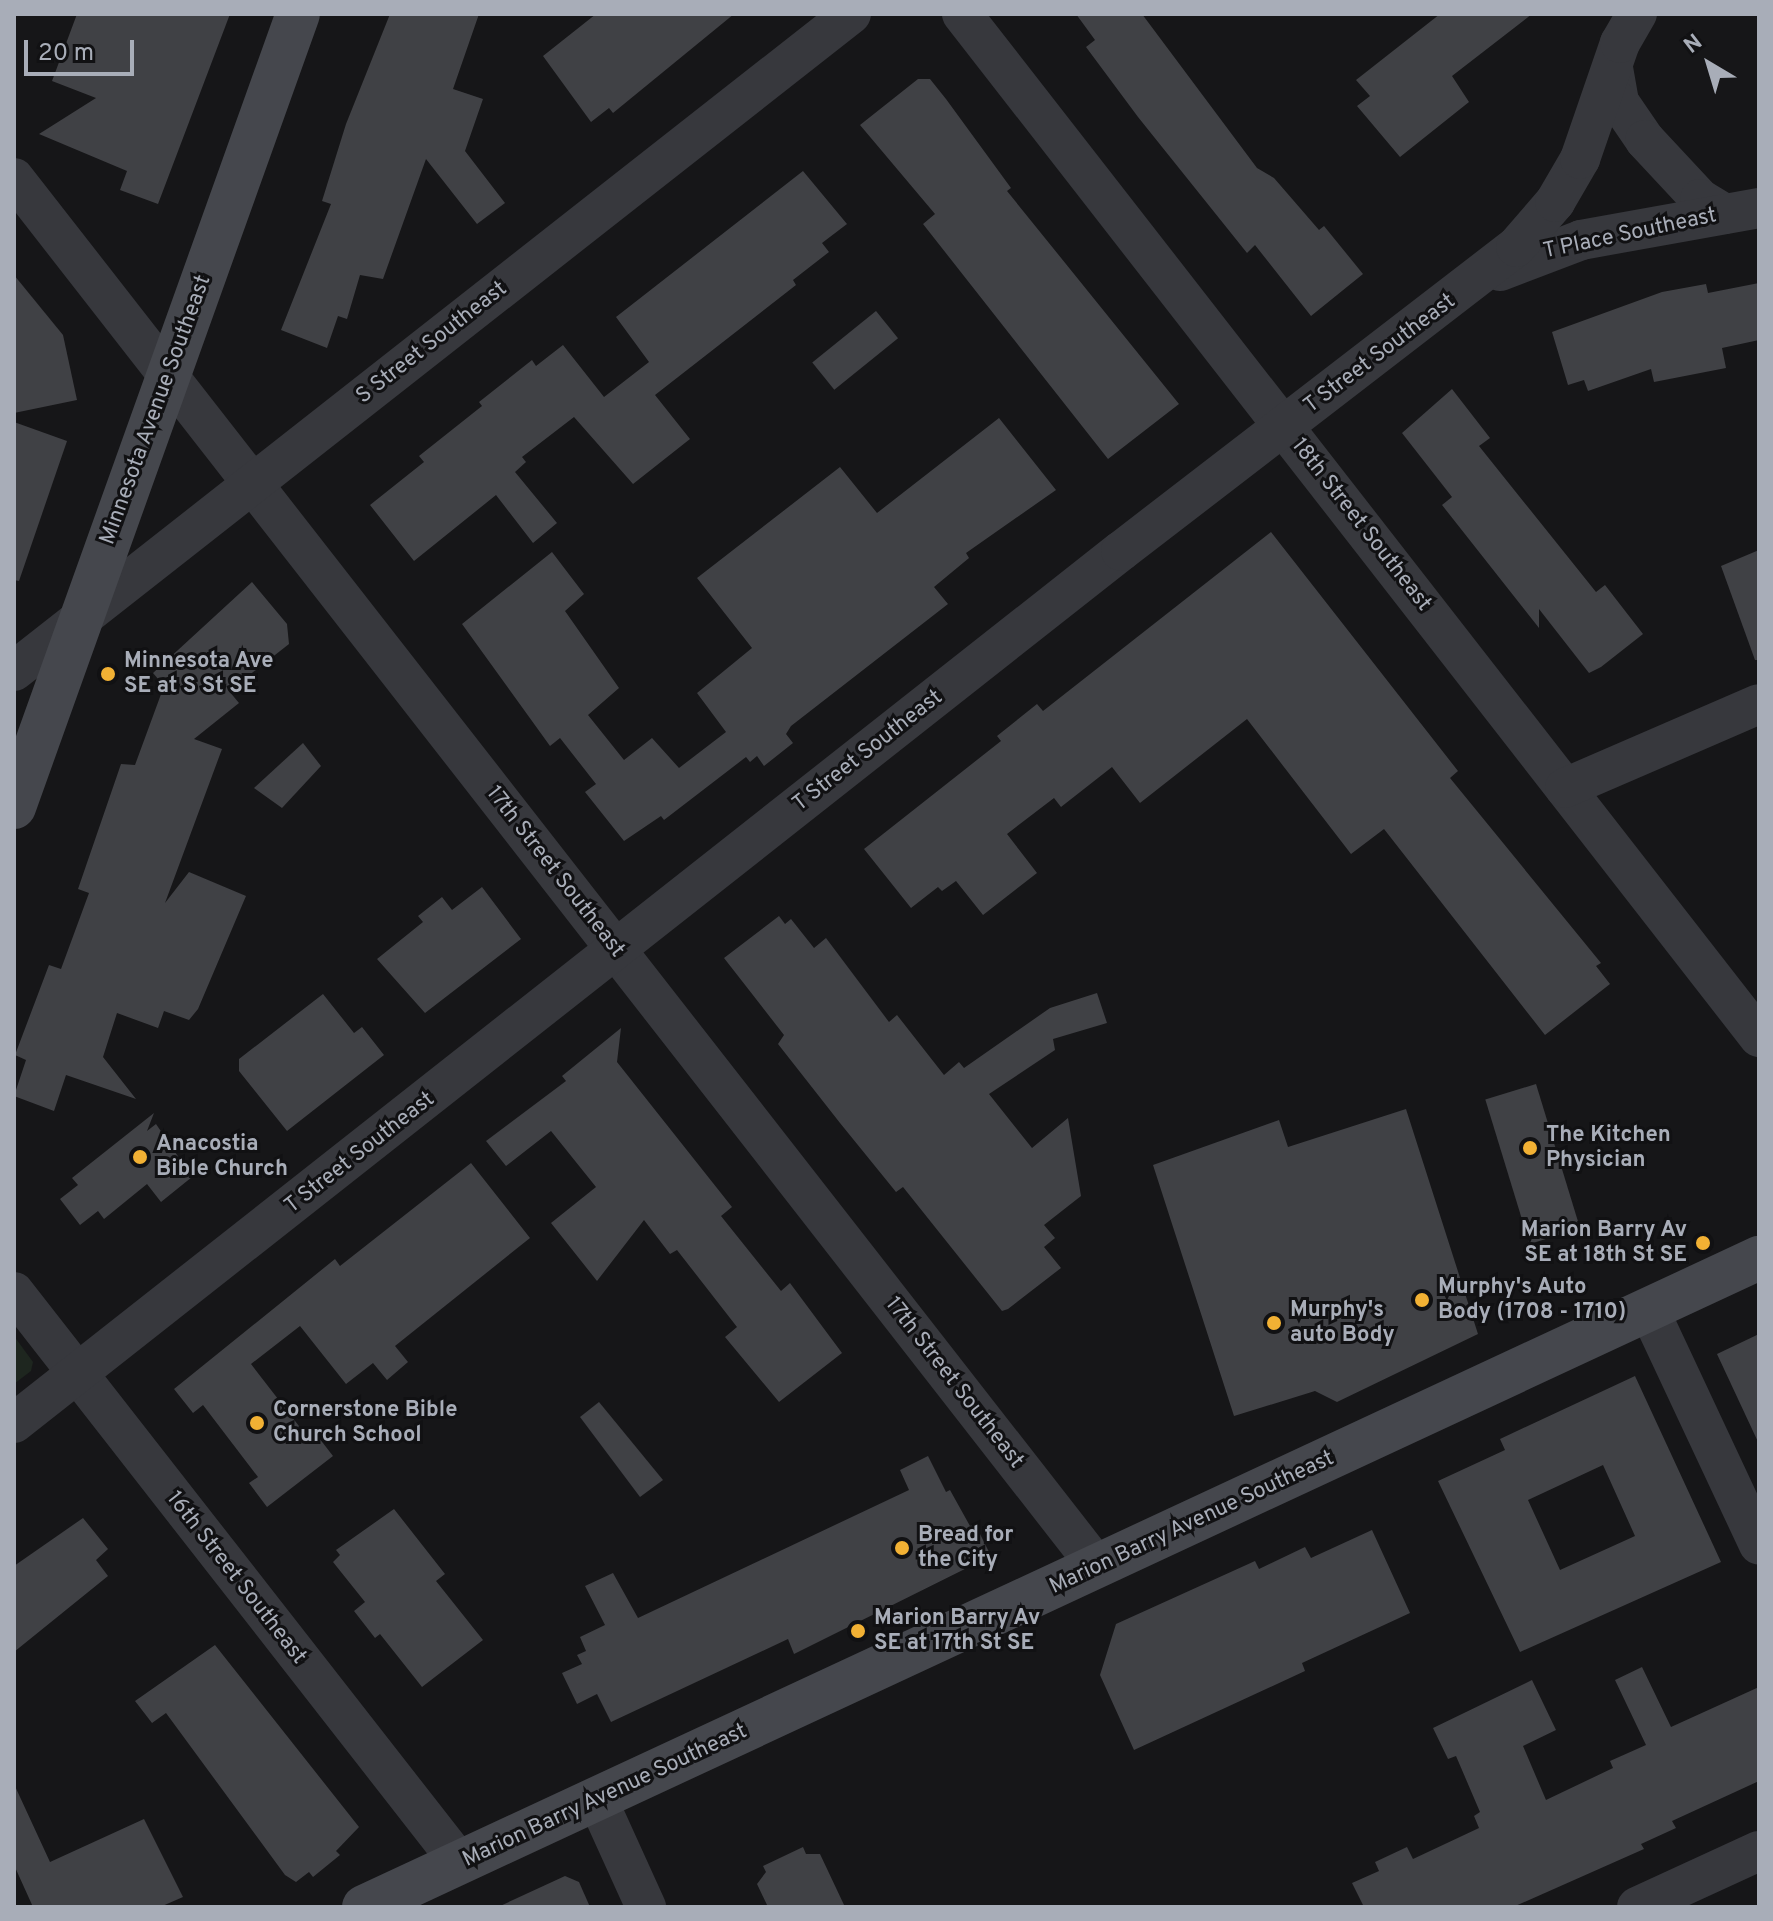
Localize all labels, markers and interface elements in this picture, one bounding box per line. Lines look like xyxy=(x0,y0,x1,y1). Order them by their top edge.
scale bar xyxy=(28,24,138,74)
north arrow xyxy=(1669,24,1749,104)
text: N xyxy=(1679,29,1708,60)
text: 20 m xyxy=(38,39,94,69)
street label: T Place Southeast xyxy=(1540,203,1720,265)
street label: Minnesota Avenue Southeast xyxy=(95,271,217,549)
street label: S Street Southeast xyxy=(351,276,513,410)
street label: T Street Southeast xyxy=(1299,288,1461,420)
street label: 18th Street Southeast xyxy=(1285,433,1437,617)
place label: Minnesota Ave SE at S St SE xyxy=(124,648,274,700)
marker: Minnesota Ave SE at S St SE xyxy=(99,665,117,683)
street label: T Street Southeast xyxy=(788,684,948,818)
street label: 17th Street Southeast xyxy=(480,781,630,963)
street label: T Street Southeast xyxy=(280,1086,440,1220)
place label: The Kitchen Physician xyxy=(1546,1122,1671,1174)
place label: Anacostia Bible Church xyxy=(156,1131,288,1182)
marker: The Kitchen Physician xyxy=(1521,1139,1539,1157)
marker: Anacostia Bible Church xyxy=(131,1148,149,1166)
place label: Marion Barry Av SE at 18th St SE xyxy=(1520,1217,1687,1268)
marker: Marion Barry Av SE at 18th St SE xyxy=(1694,1234,1712,1252)
place label: Murphy's Auto Body (1708 - 1710) xyxy=(1438,1274,1626,1326)
marker: Murphy's Auto Body (1708 - 1710) xyxy=(1413,1291,1431,1309)
street label: 17th Street Southeast xyxy=(879,1292,1029,1474)
place label: Murphy's auto Body xyxy=(1290,1297,1395,1348)
marker: Murphy's auto Body xyxy=(1265,1314,1283,1332)
place label: Cornerstone Bible Church School xyxy=(273,1397,457,1448)
marker: Cornerstone Bible Church School xyxy=(248,1414,266,1432)
street label: Marion Barry Avenue Southeast xyxy=(1045,1445,1339,1601)
street label: 16th Street Southeast xyxy=(160,1486,312,1670)
place label: Bread for the City xyxy=(918,1522,1013,1574)
marker: Bread for the City xyxy=(893,1539,911,1557)
place label: Marion Barry Av SE at 17th St SE xyxy=(874,1605,1041,1656)
marker: Marion Barry Av SE at 17th St SE xyxy=(849,1622,867,1640)
street label: Marion Barry Avenue Southeast xyxy=(458,1718,752,1874)

